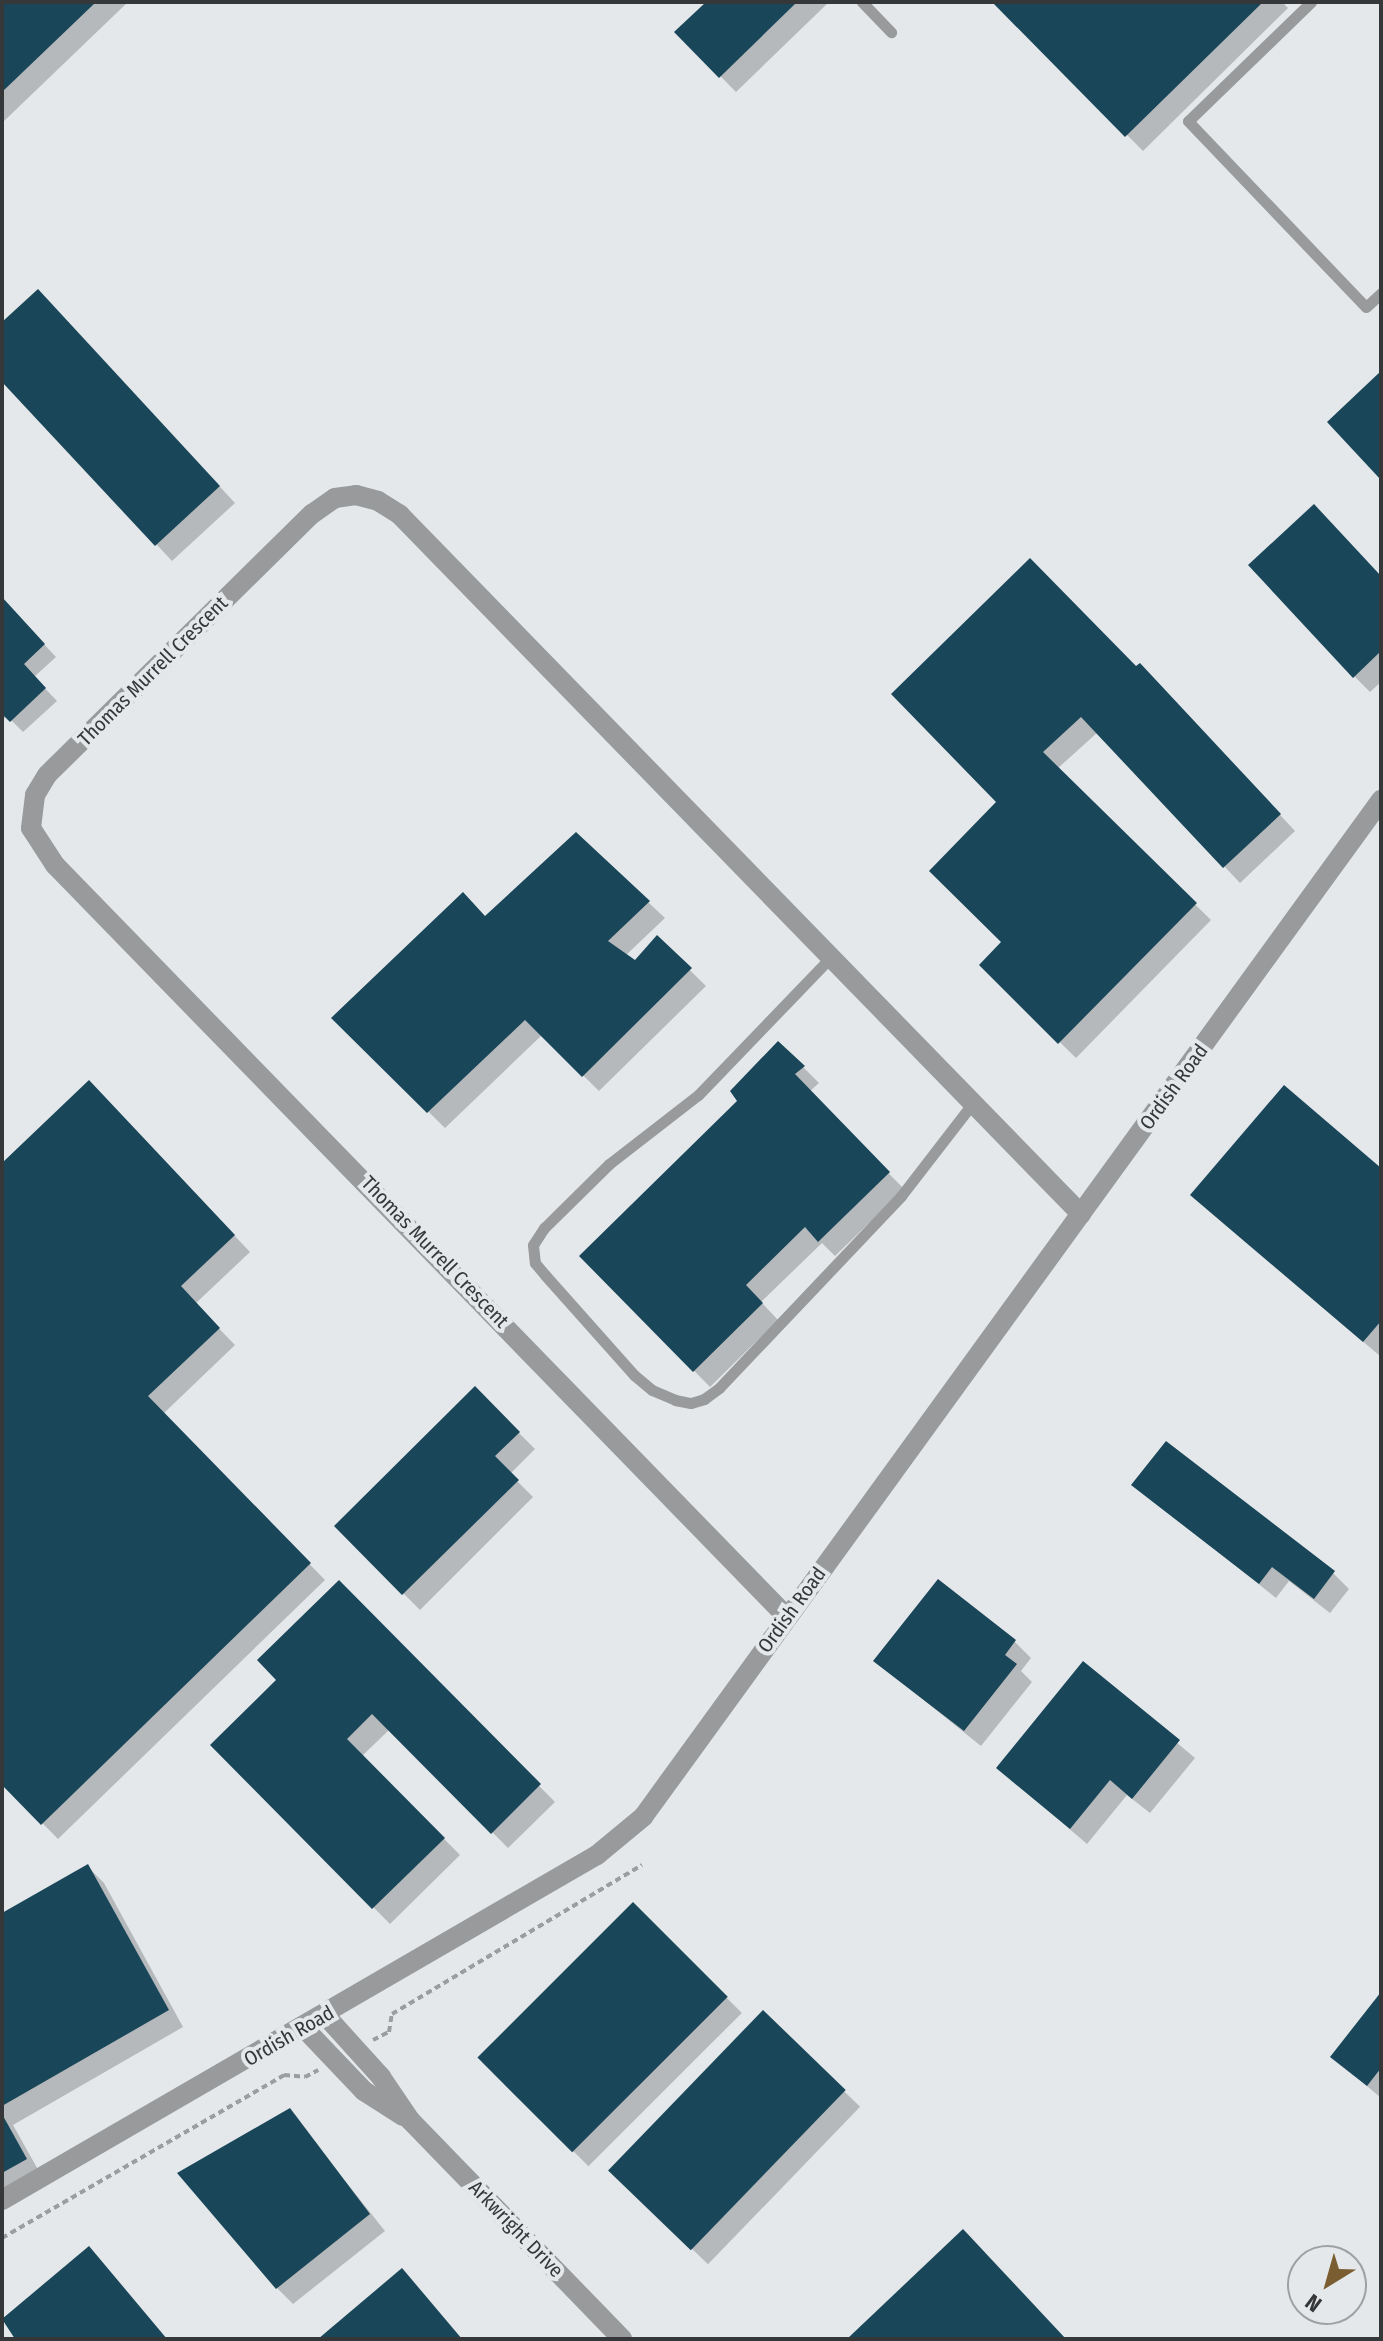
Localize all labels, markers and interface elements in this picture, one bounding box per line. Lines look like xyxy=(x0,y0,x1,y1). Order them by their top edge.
street label: Thomas Murrell Crescent xyxy=(73,591,233,751)
street label: Ordish Road xyxy=(1135,1040,1213,1134)
street label: Thomas Murrell Crescent xyxy=(356,1171,514,1333)
street label: Ordish Road xyxy=(753,1563,831,1657)
street label: Ordish Road xyxy=(240,2001,338,2071)
street label: Arkwright Drive xyxy=(464,2176,568,2282)
north arrow xyxy=(1287,2245,1367,2325)
text: N xyxy=(1300,2288,1327,2318)

